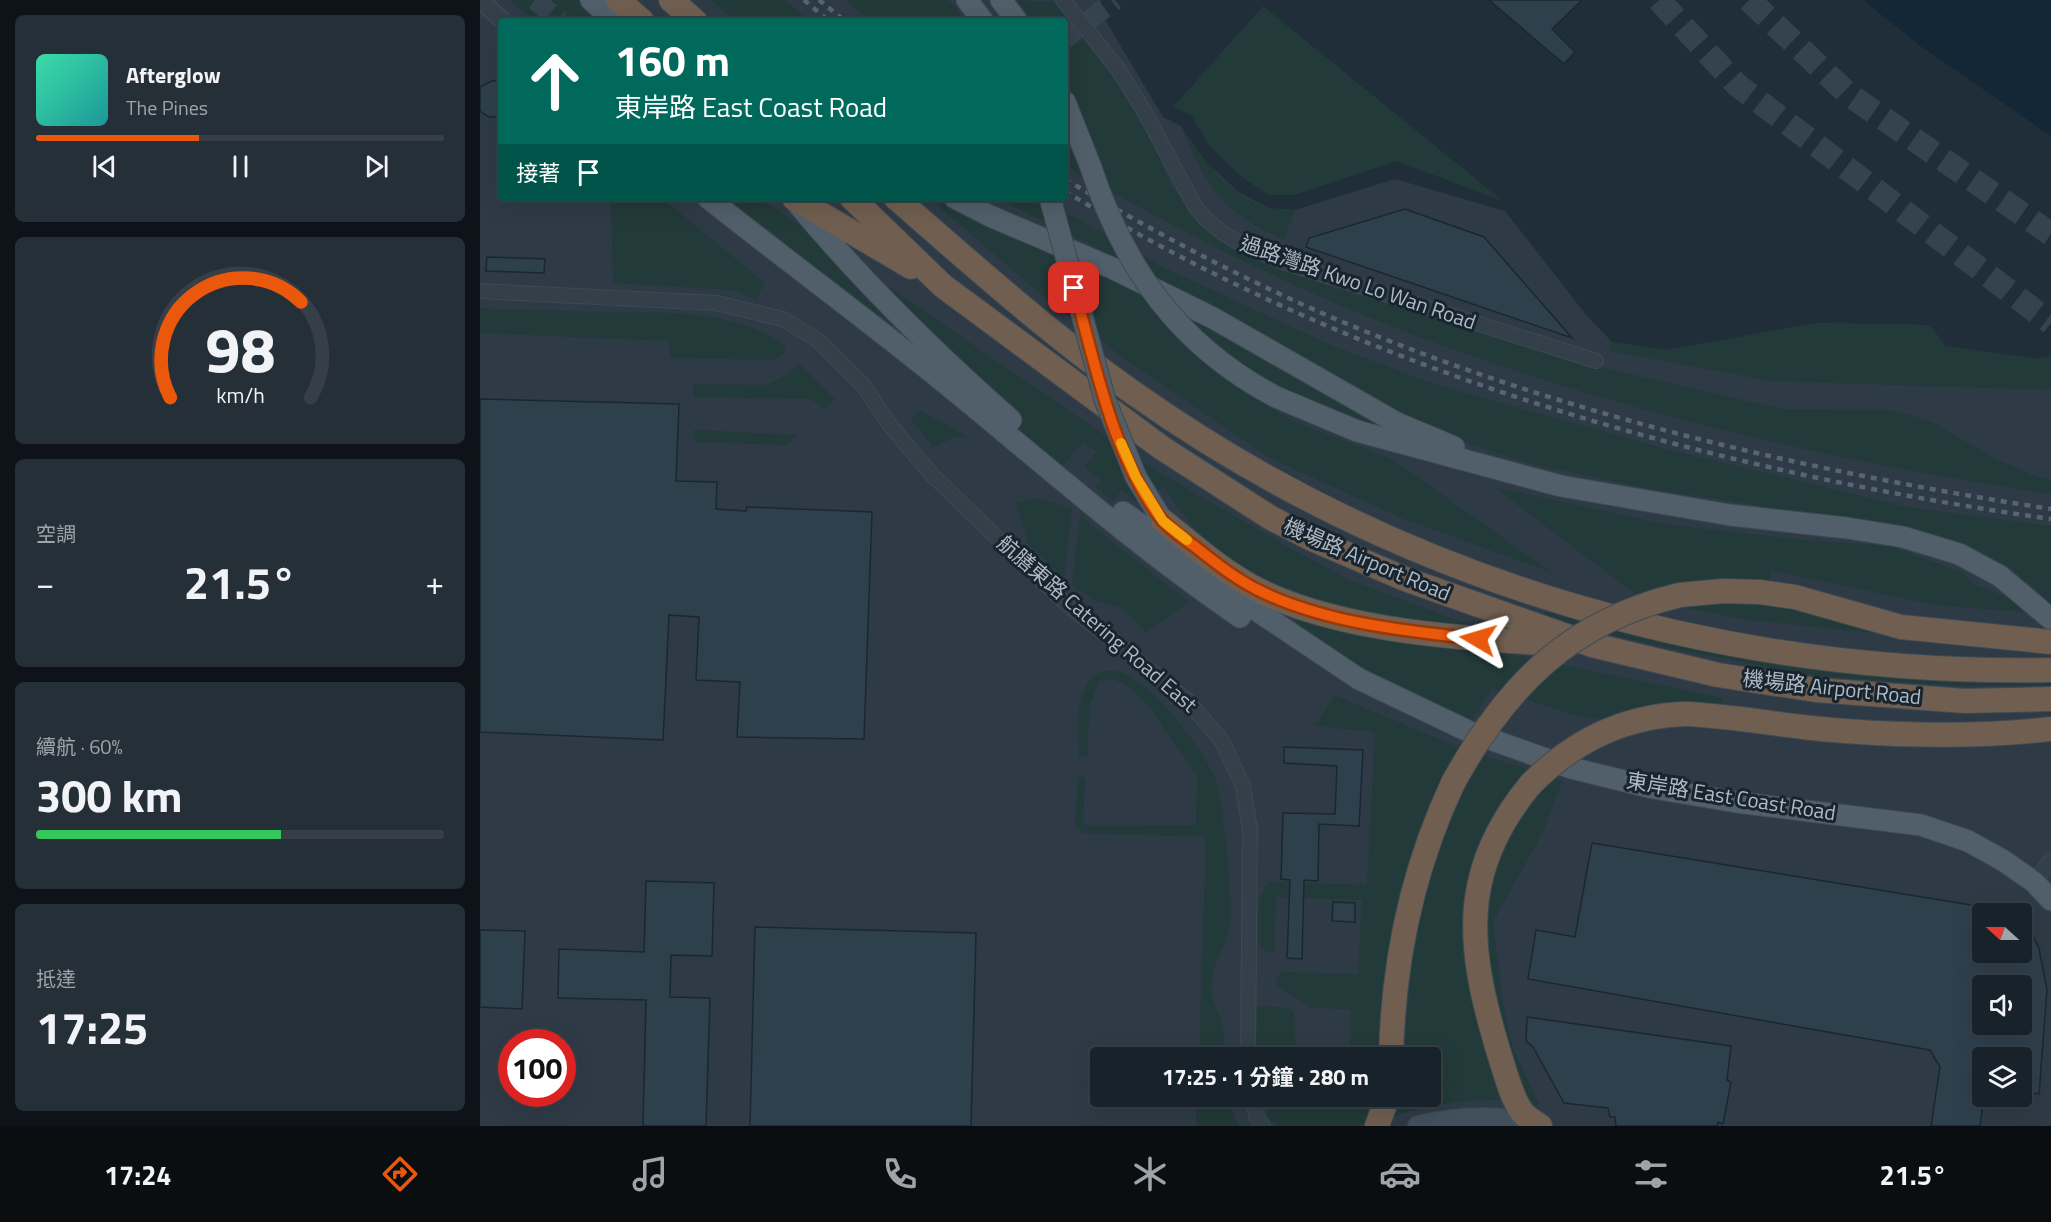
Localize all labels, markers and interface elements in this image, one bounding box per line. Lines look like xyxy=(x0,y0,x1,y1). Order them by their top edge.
text: 160 m xyxy=(615,28,730,92)
icon: ahead xyxy=(516,42,594,120)
text: Afterglow xyxy=(126,58,221,92)
text: 東岸路 East Coast Road xyxy=(615,86,887,127)
text: The Pines xyxy=(126,92,208,123)
icon: previous xyxy=(88,150,121,183)
icon: pause xyxy=(224,150,257,183)
icon: next xyxy=(360,150,393,183)
text: 接著 xyxy=(516,156,560,190)
icon: arrive xyxy=(572,156,605,189)
street label: 過路灣路 Kwo Lo Wan Road xyxy=(1236,227,1481,337)
pin xyxy=(1048,262,1099,313)
icon: arrive xyxy=(1057,271,1090,304)
text: 98 xyxy=(205,301,275,396)
text: km/h xyxy=(216,379,264,411)
street label: 機場路 Airport Road xyxy=(1279,509,1456,609)
text: 空調 xyxy=(36,518,76,549)
street label: 航膳東路 Catering Road East xyxy=(990,527,1205,720)
text: 21.5° xyxy=(184,548,296,616)
text: − xyxy=(36,558,54,608)
text: + xyxy=(426,558,444,608)
position arrow xyxy=(1446,607,1510,671)
street label: 機場路 Airport Road xyxy=(1741,662,1923,712)
text: 續航 · 60% xyxy=(36,731,123,762)
text: 300 km xyxy=(36,761,182,829)
street label: 東岸路 East Coast Road xyxy=(1624,764,1838,828)
north arrow xyxy=(1972,903,2032,963)
map controls xyxy=(1972,903,2032,1107)
text: 抵達 xyxy=(36,963,76,994)
button: sound xyxy=(1972,975,2032,1035)
text: 17:25 xyxy=(36,993,148,1061)
speed limit sign: 100 xyxy=(498,1029,576,1107)
button: layers xyxy=(1972,1047,2032,1107)
text: 17:25 · 1 分鐘 · 280 m xyxy=(1162,1060,1369,1094)
icon: directions xyxy=(379,1153,421,1195)
icon: music xyxy=(629,1153,671,1195)
icon: phone xyxy=(879,1153,921,1195)
icon: climate xyxy=(1129,1153,1171,1195)
icon: car xyxy=(1379,1153,1421,1195)
icon: filters xyxy=(1630,1153,1672,1195)
text: 17:24 xyxy=(104,1154,171,1195)
text: 21.5° xyxy=(1880,1154,1947,1195)

